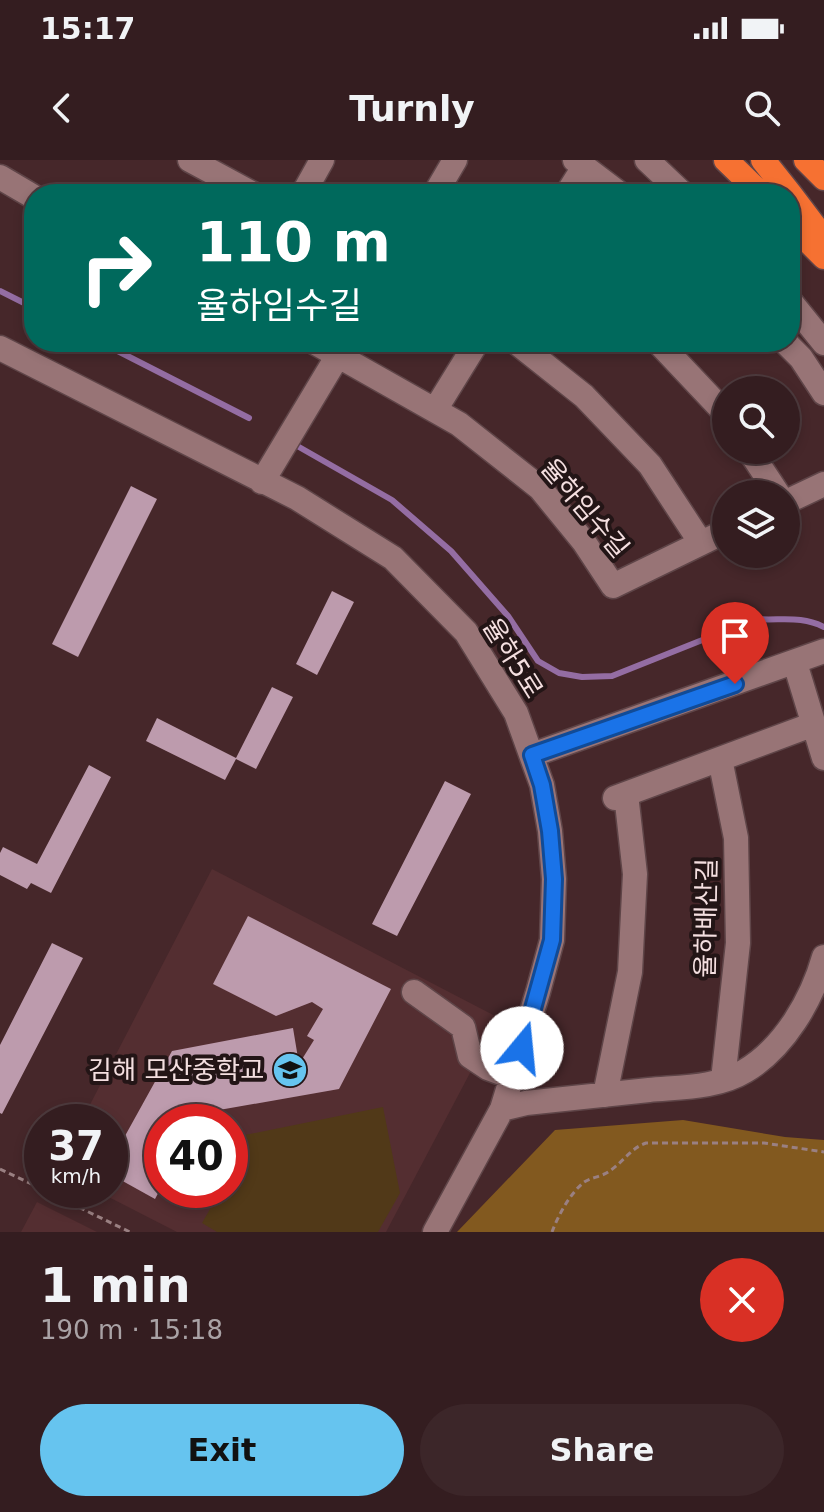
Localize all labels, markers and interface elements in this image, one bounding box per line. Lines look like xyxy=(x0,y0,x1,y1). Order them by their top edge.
text: 15:17 xyxy=(40,11,136,46)
icon: back xyxy=(40,86,84,130)
icon: search xyxy=(740,86,784,130)
text: Turnly xyxy=(349,88,475,129)
text: 110 m xyxy=(196,209,391,274)
icon: right xyxy=(64,216,168,320)
text: 율하임수길 xyxy=(196,285,362,326)
map controls xyxy=(712,376,800,568)
button: search xyxy=(712,376,800,464)
street label: 율하임수길 xyxy=(535,453,635,563)
button: layers xyxy=(712,480,800,568)
pin xyxy=(701,602,769,684)
street label: 율하5로 xyxy=(477,613,549,703)
icon: arrive xyxy=(713,614,757,658)
street label: 율하배산길 xyxy=(690,858,722,978)
position arrow xyxy=(480,1006,564,1090)
school or university icon: 김해 모산중학교 xyxy=(271,1051,309,1089)
place label: 김해 모산중학교 xyxy=(88,1055,264,1085)
speed limit sign: 40 xyxy=(144,1104,248,1208)
text: 37 xyxy=(48,1123,104,1169)
text: km/h xyxy=(51,1164,101,1188)
text: 1 min xyxy=(40,1257,191,1313)
button: close xyxy=(700,1258,784,1342)
text: 190 m · 15:18 xyxy=(40,1315,223,1345)
button: Exit xyxy=(40,1404,404,1496)
button: Share xyxy=(420,1404,784,1496)

